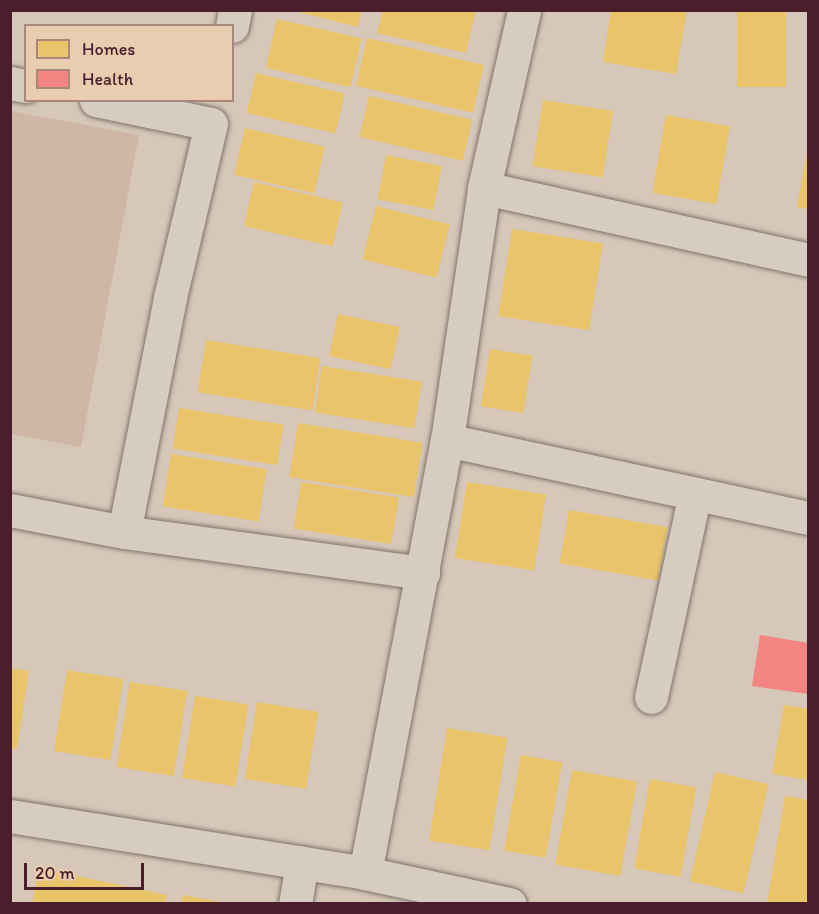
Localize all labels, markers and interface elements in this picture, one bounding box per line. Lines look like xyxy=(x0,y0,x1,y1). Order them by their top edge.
legend xyxy=(24,24,234,102)
text: Homes xyxy=(82,38,135,60)
text: Health xyxy=(82,68,133,90)
scale bar xyxy=(27,851,147,889)
text: 20 m xyxy=(35,862,75,884)

